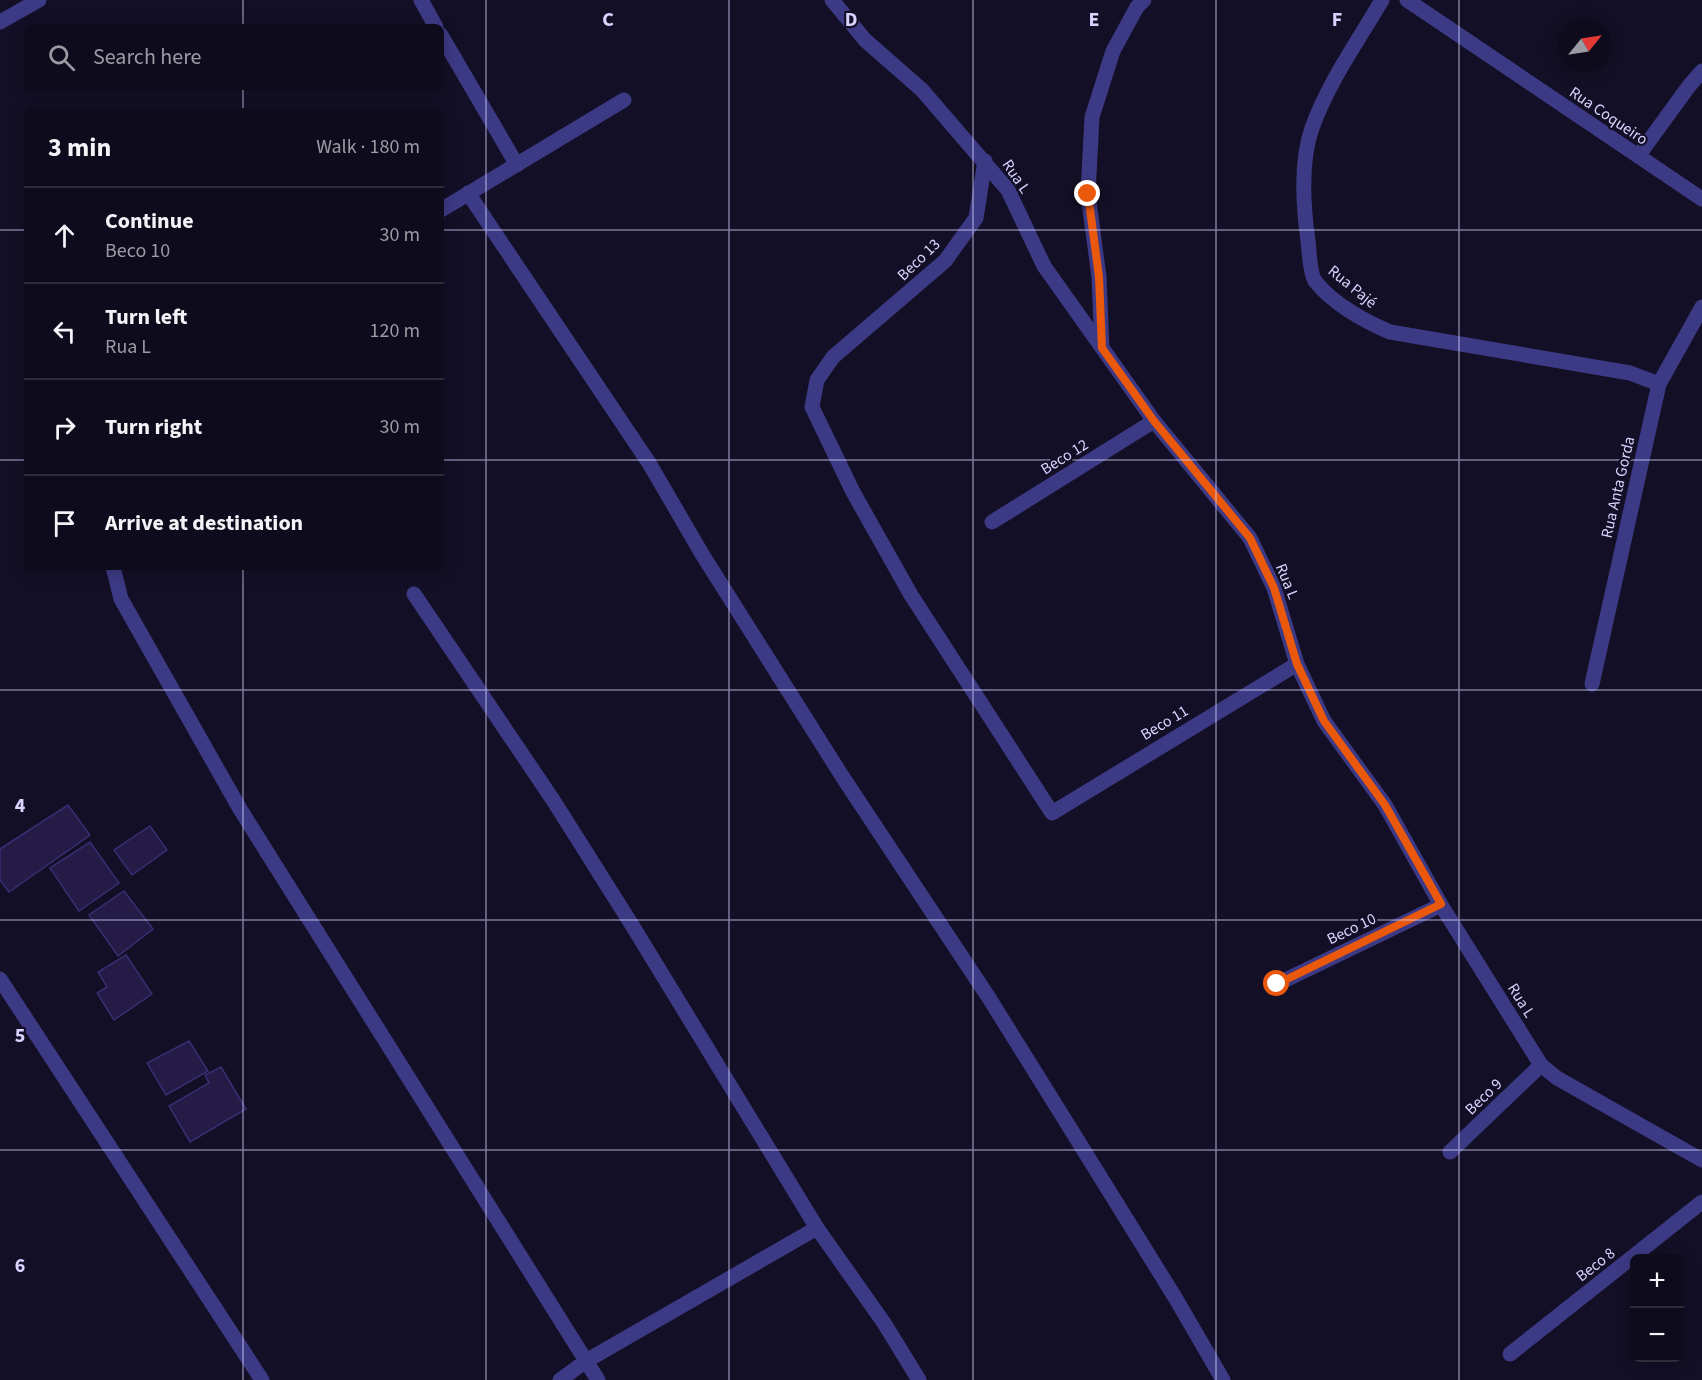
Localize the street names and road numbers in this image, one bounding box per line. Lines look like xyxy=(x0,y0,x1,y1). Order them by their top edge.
street label: Rua Coqueiro xyxy=(1565,81,1652,150)
street label: Rua L xyxy=(997,155,1036,198)
street label: Beco 13 xyxy=(892,234,945,286)
street label: Rua Pajé xyxy=(1323,260,1382,313)
street label: Beco 12 xyxy=(1037,434,1092,480)
street label: Rua Anta Gorda xyxy=(1596,434,1640,540)
street label: Rua L xyxy=(1270,560,1304,603)
street label: Beco 11 xyxy=(1137,700,1193,746)
street label: Beco 10 xyxy=(1323,908,1380,950)
street label: Rua L xyxy=(1502,979,1540,1022)
street label: Beco 9 xyxy=(1460,1073,1507,1120)
street label: Beco 8 xyxy=(1571,1243,1620,1287)

